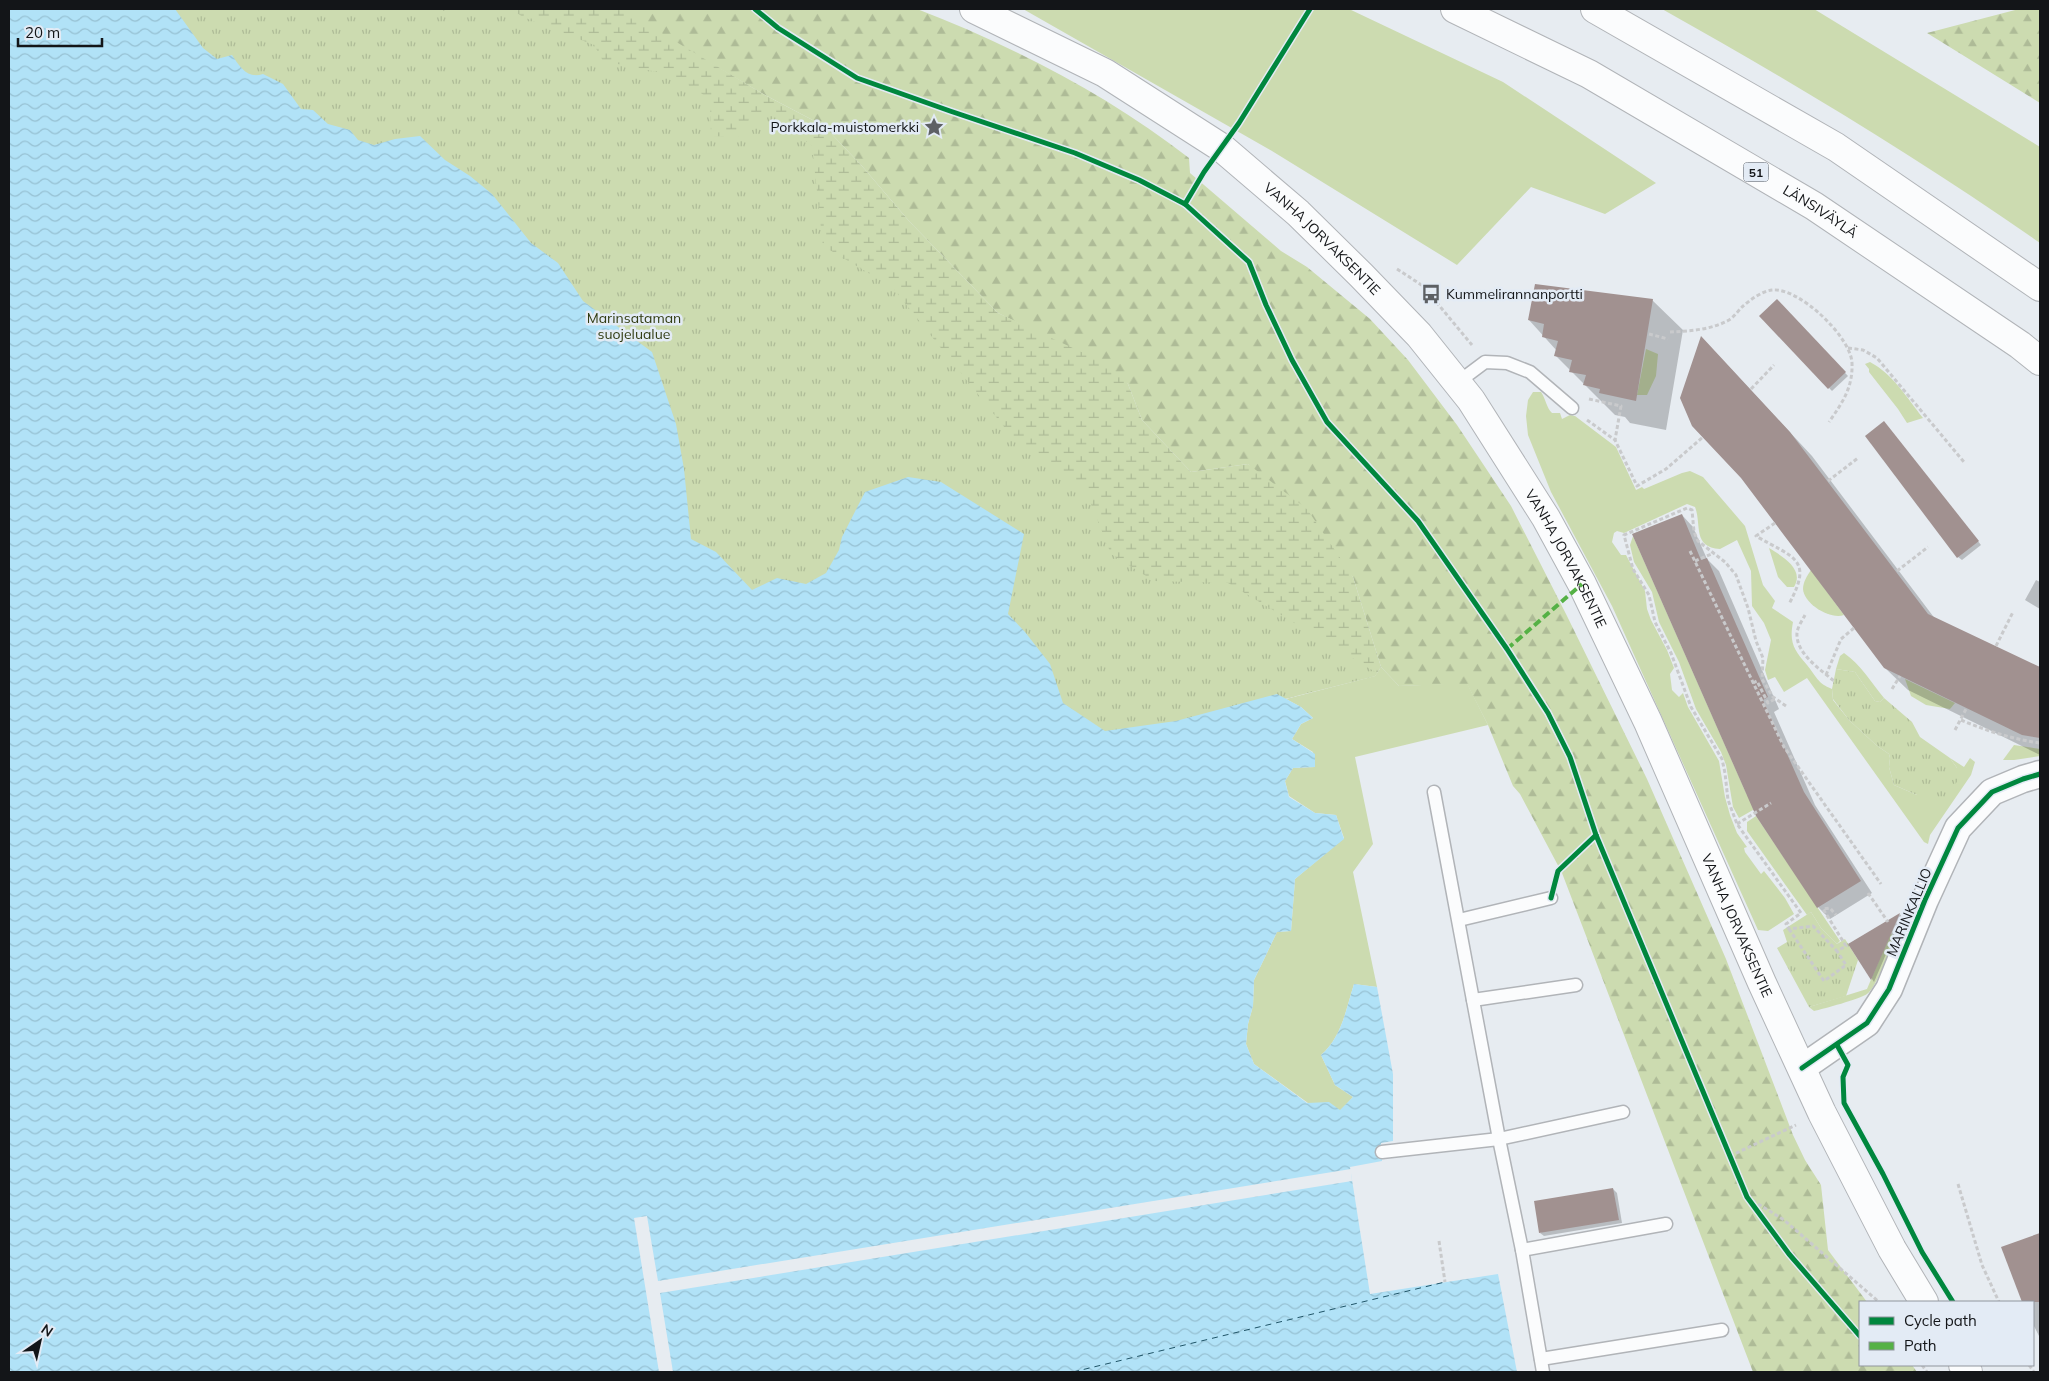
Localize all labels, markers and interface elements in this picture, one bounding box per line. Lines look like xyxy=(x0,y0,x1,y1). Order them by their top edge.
scale bar xyxy=(18,15,101,47)
text: 20 m xyxy=(25,23,60,42)
place icon: Porkkala-muistomerkki xyxy=(923,116,945,138)
place label: Porkkala-muistomerkki xyxy=(771,118,919,136)
road number: 51 xyxy=(1744,162,1768,182)
street label: VANHA JORVAKSENTIE xyxy=(1260,179,1384,299)
street label: LÄNSIVÄYLÄ xyxy=(1780,181,1862,242)
bus stop icon: Kummelirannanportti xyxy=(1420,283,1442,305)
place label: Kummelirannanportti xyxy=(1446,285,1583,303)
park label: Marinsataman suojelualue xyxy=(587,309,681,343)
street label: VANHA JORVAKSENTIE xyxy=(1521,486,1611,631)
street label: VANHA JORVAKSENTIE xyxy=(1698,851,1776,1000)
street label: MARINKALLIO xyxy=(1882,865,1936,959)
legend xyxy=(1859,1301,2034,1366)
text: Cycle path xyxy=(1904,1311,1977,1330)
north arrow xyxy=(15,1316,65,1366)
text: N xyxy=(38,1320,57,1341)
text: Path xyxy=(1904,1336,1936,1355)

